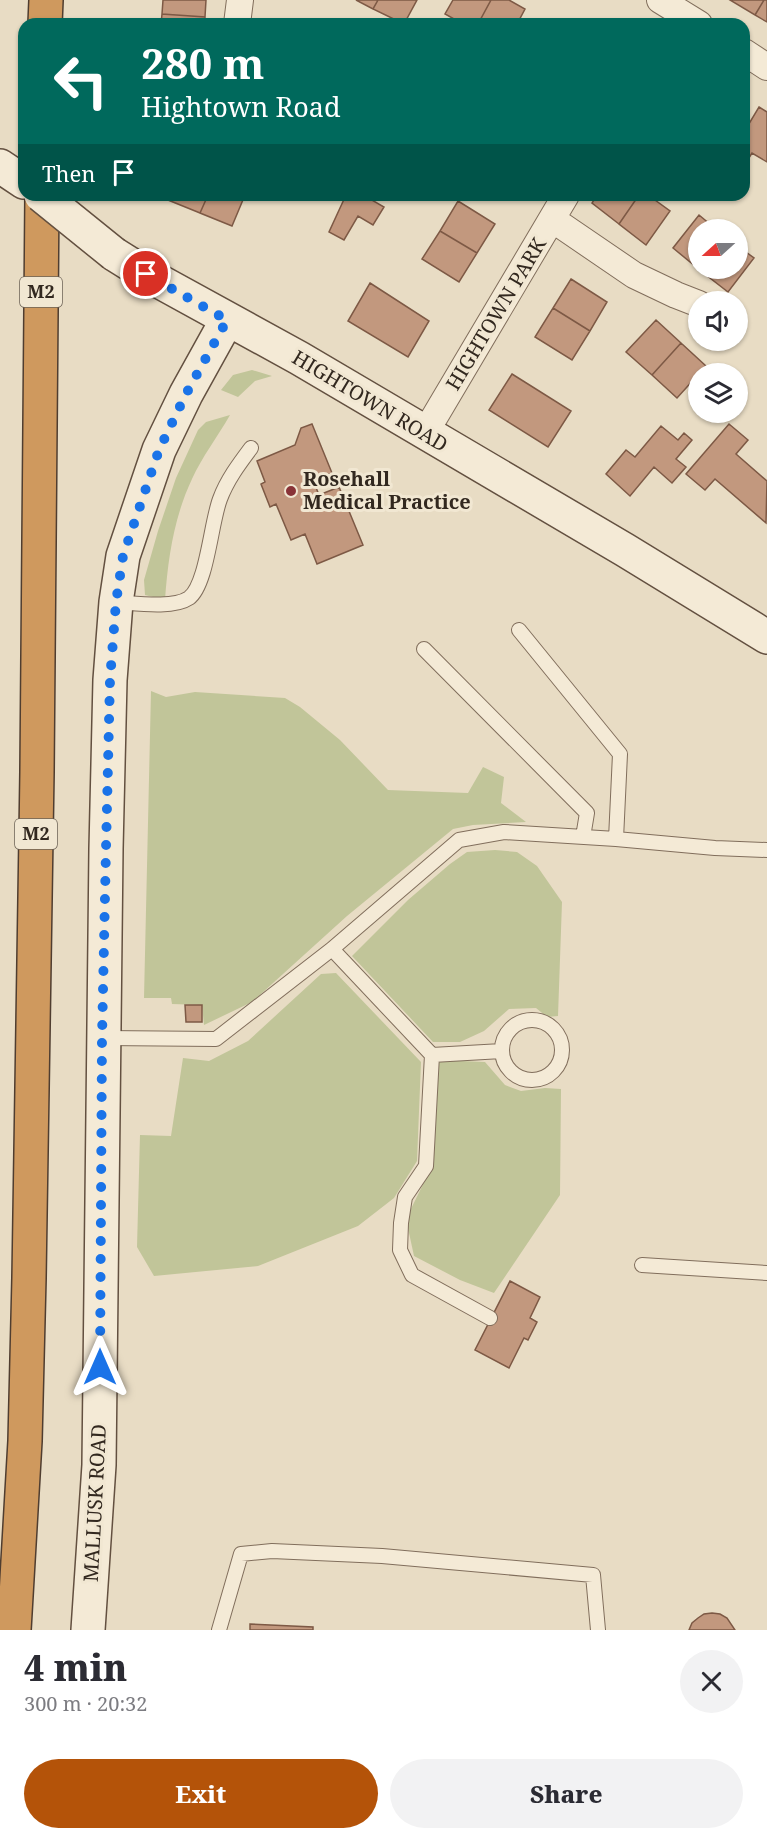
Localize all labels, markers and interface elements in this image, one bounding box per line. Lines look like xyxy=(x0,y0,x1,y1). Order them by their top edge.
text: 280 m xyxy=(141,34,265,91)
icon: left xyxy=(42,42,120,120)
text: Hightown Road xyxy=(141,88,341,125)
icon: arrive xyxy=(107,156,140,189)
text: Then xyxy=(42,158,95,188)
north arrow xyxy=(688,219,748,279)
map controls xyxy=(688,219,748,423)
street label: HIGHTOWN PARK xyxy=(439,232,552,395)
pin xyxy=(120,248,171,299)
icon: arrive xyxy=(129,257,162,290)
road number: M2 xyxy=(20,277,62,307)
button: sound xyxy=(688,291,748,351)
street label: HIGHTOWN ROAD xyxy=(288,343,453,458)
button: layers xyxy=(688,363,748,423)
place label: Rosehall Medical Practice xyxy=(303,465,471,515)
marker: Rosehall Medical Practice xyxy=(284,484,298,498)
road number: M2 xyxy=(15,819,57,849)
position arrow xyxy=(68,1335,132,1399)
street label: MALLUSK ROAD xyxy=(77,1423,112,1583)
text: 4 min xyxy=(24,1643,127,1692)
button: close xyxy=(680,1650,743,1713)
text: 300 m · 20:32 xyxy=(24,1690,147,1717)
button: Exit xyxy=(24,1759,378,1828)
button: Share xyxy=(390,1759,743,1828)

